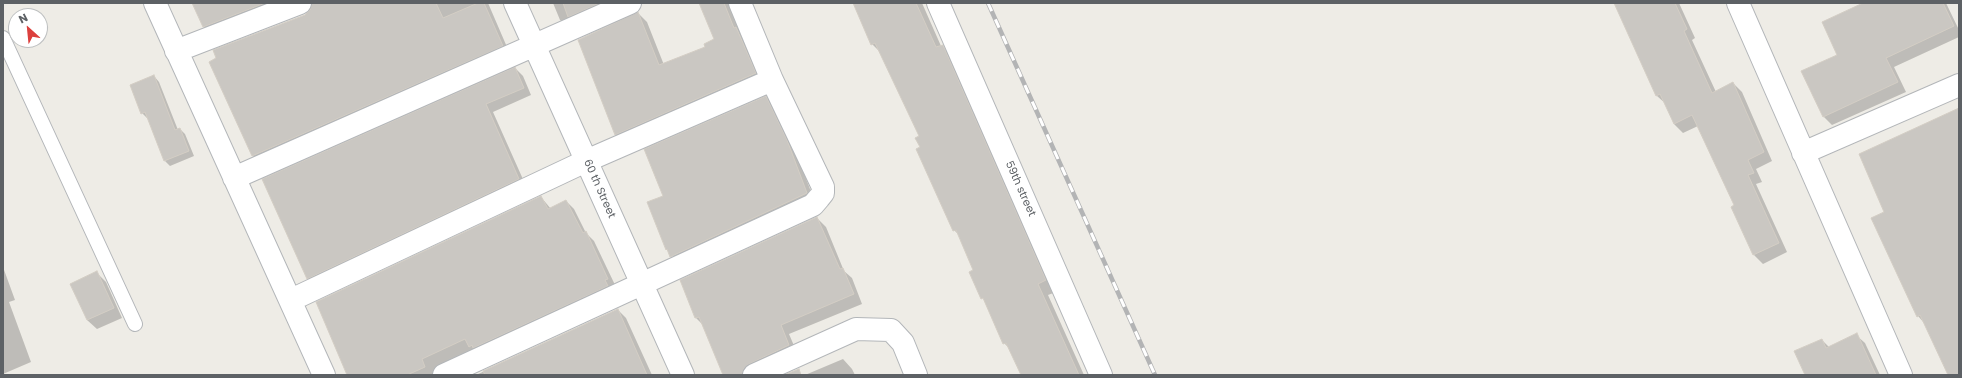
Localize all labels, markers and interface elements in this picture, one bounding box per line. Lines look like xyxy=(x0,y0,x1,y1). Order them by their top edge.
north arrow xyxy=(8,8,48,48)
text: N xyxy=(16,9,30,27)
street label: 60 th Street xyxy=(580,158,618,220)
street label: 59th street xyxy=(1002,159,1038,219)

